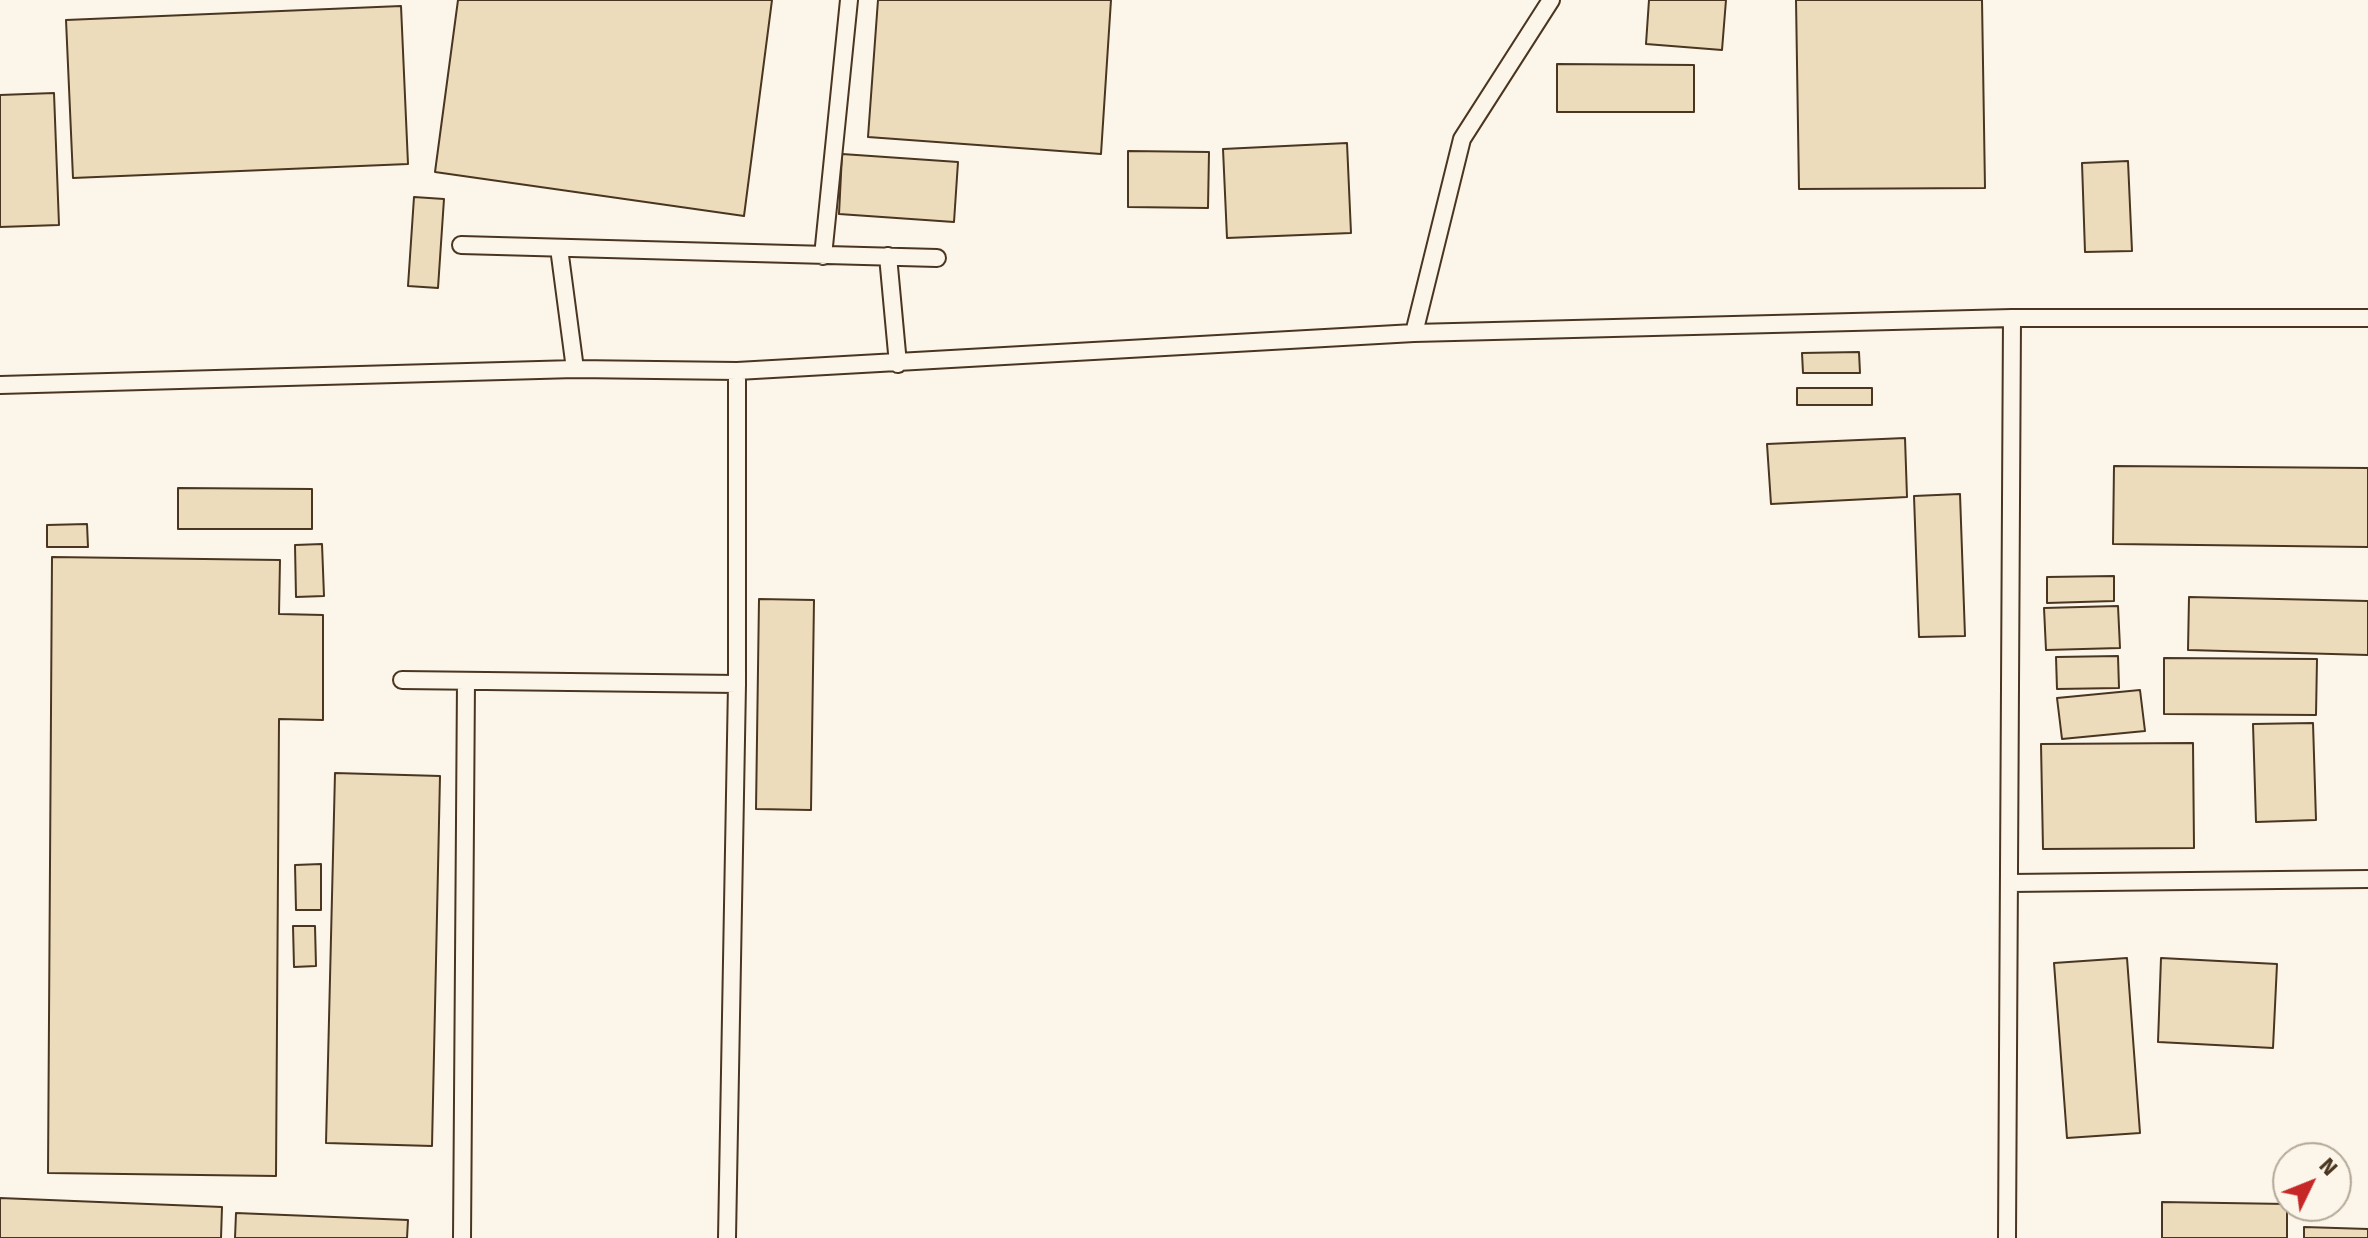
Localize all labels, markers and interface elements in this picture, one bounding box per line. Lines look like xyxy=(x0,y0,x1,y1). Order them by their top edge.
north arrow xyxy=(2272,1142,2352,1222)
text: N xyxy=(2314,1152,2343,1181)

